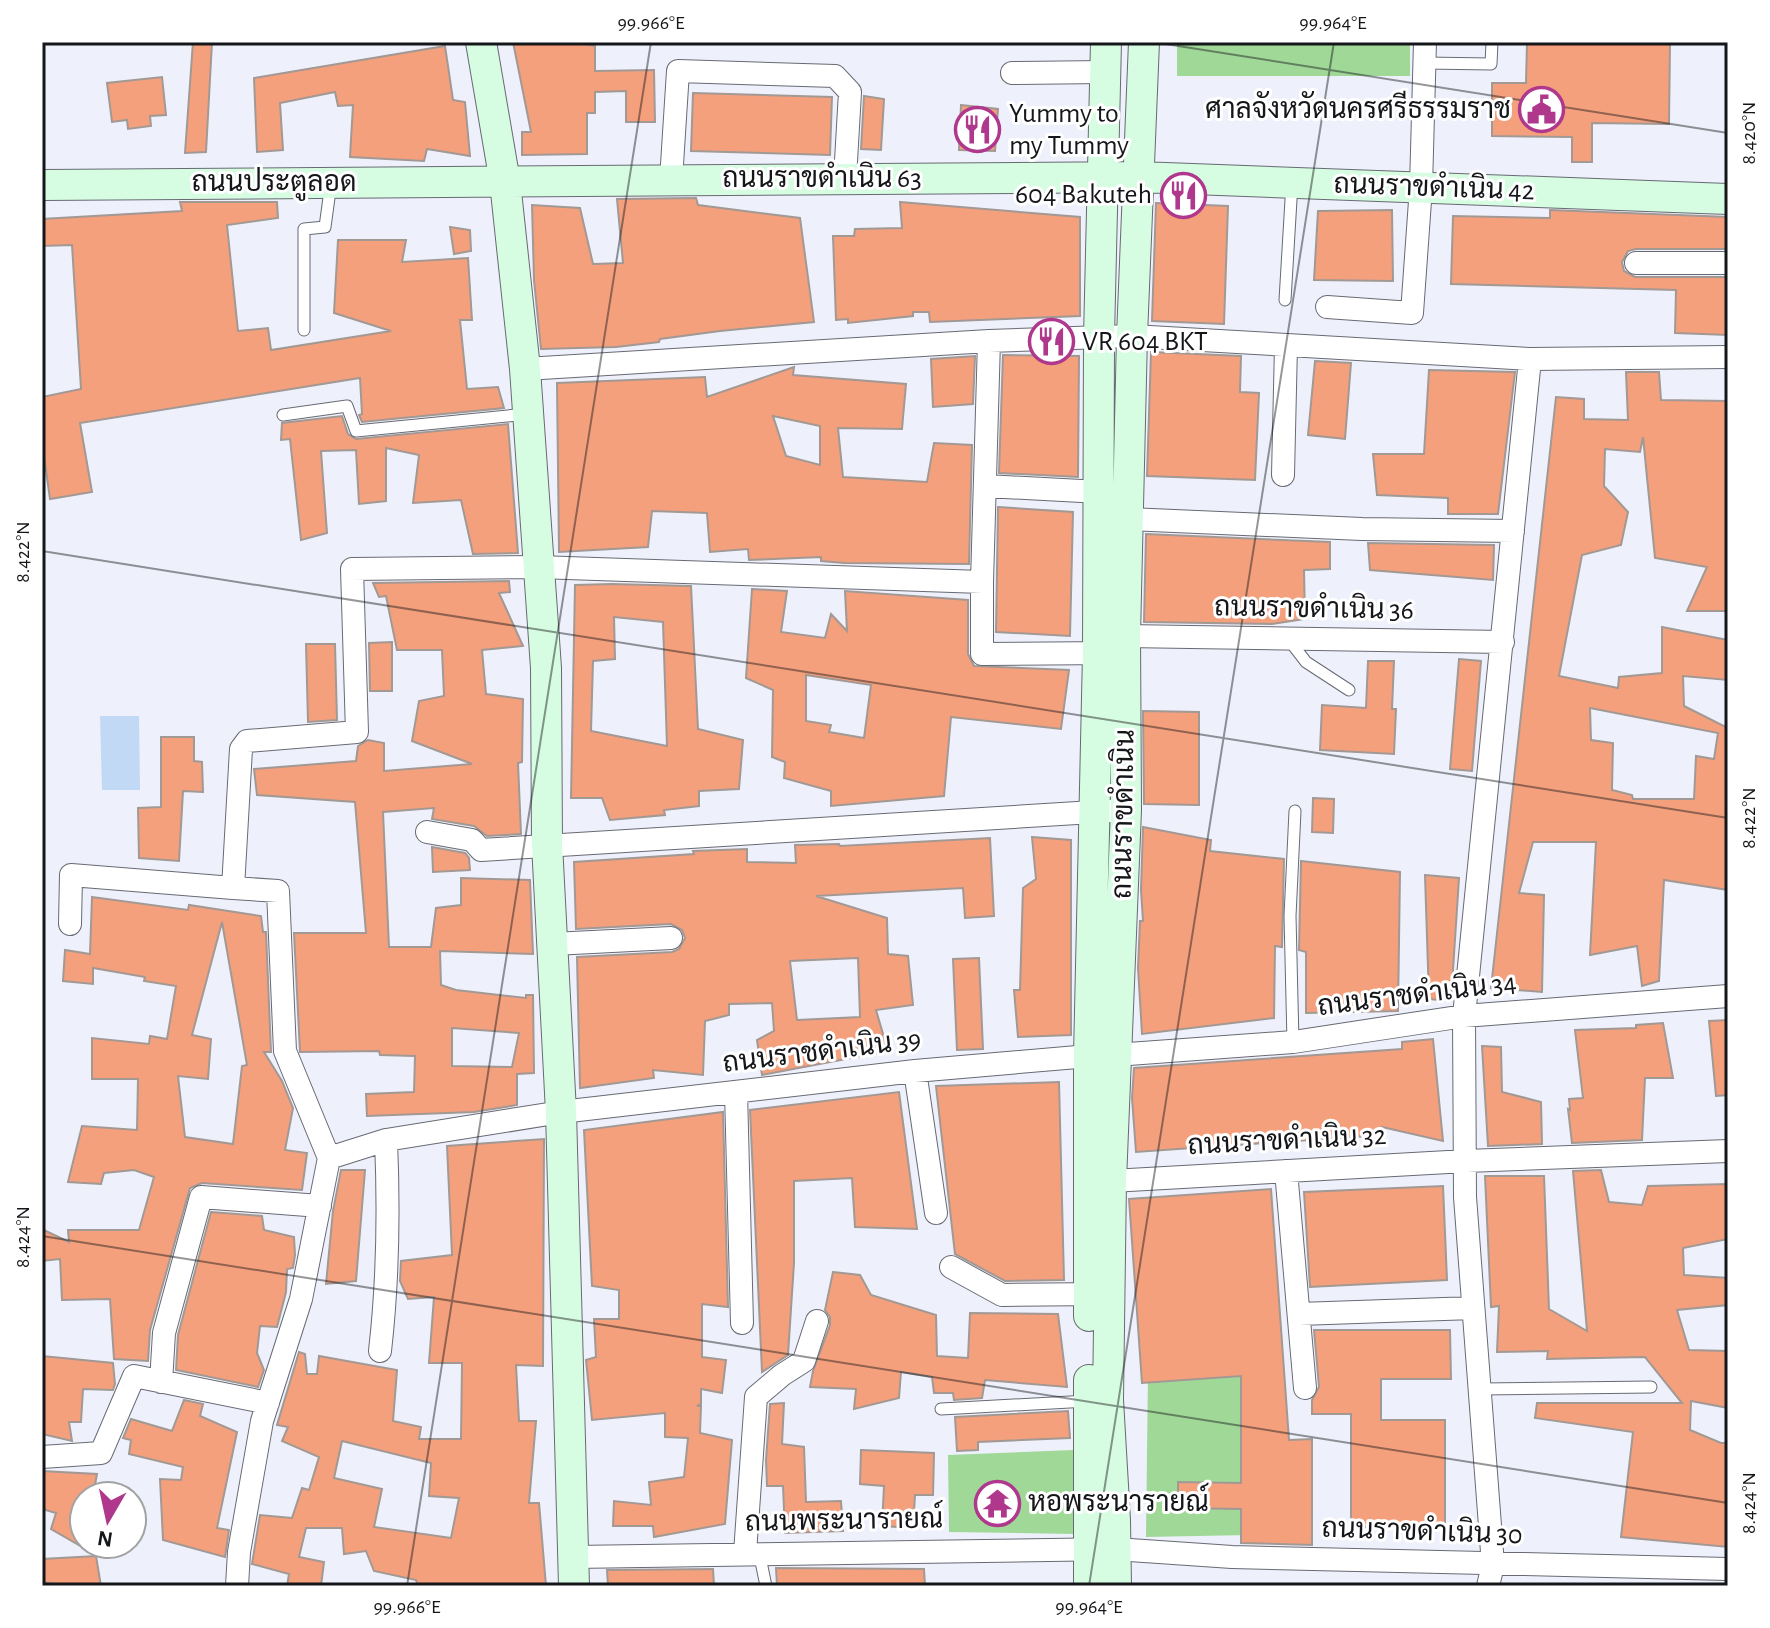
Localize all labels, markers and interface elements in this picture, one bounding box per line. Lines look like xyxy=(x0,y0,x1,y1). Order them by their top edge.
text: 99.966°E xyxy=(617,13,685,33)
text: 99.964°E xyxy=(1299,13,1367,33)
public building icon: ศาลจังหวัดนครศรีธรรมราช xyxy=(1518,86,1566,134)
place label: ศาลจังหวัดนครศรีธรรมราช xyxy=(1205,90,1511,124)
place label: Yummy to my Tummy xyxy=(1009,100,1129,160)
text: 8.420°N xyxy=(1739,102,1759,164)
restaurant icon: Yummy to my Tummy xyxy=(954,106,1002,154)
street label: ถนนราขดำเนิน 63 xyxy=(722,161,922,193)
street label: ถนนประตูลอด xyxy=(191,167,357,201)
street label: ถนนราขดำเนิน 42 xyxy=(1333,167,1535,205)
restaurant icon: 604 Bakuteh xyxy=(1159,171,1207,219)
place label: 604 Bakuteh xyxy=(1015,181,1152,209)
restaurant icon: VR 604 BKT xyxy=(1027,318,1075,366)
place label: VR 604 BKT xyxy=(1082,328,1208,356)
text: 8.422°N xyxy=(13,521,33,583)
street label: ถนนราขดำเนิน 36 xyxy=(1214,589,1414,625)
street label: ถนนราขดำเนิน xyxy=(1105,729,1139,899)
text: 8.422°N xyxy=(1739,787,1759,849)
street label: ถนนราชดำเนิน 34 xyxy=(1315,965,1518,1021)
street label: ถนนราชดำเนิน 39 xyxy=(721,1022,923,1078)
street label: ถนนราขดำเนิน 32 xyxy=(1187,1118,1387,1160)
text: 8.424°N xyxy=(13,1206,33,1268)
text: 8.424°N xyxy=(1739,1472,1759,1534)
temple icon: หอพระนารายณ์ xyxy=(973,1479,1021,1527)
north arrow xyxy=(68,1480,148,1560)
place label: หอพระนารายณ์ xyxy=(1028,1482,1209,1517)
street label: ถนนพระนารายณ์ xyxy=(744,1498,943,1537)
street label: ถนนราขดำเนิน 30 xyxy=(1321,1511,1523,1550)
text: N xyxy=(96,1527,114,1551)
text: 99.966°E xyxy=(373,1597,441,1617)
text: 99.964°E xyxy=(1055,1597,1123,1617)

